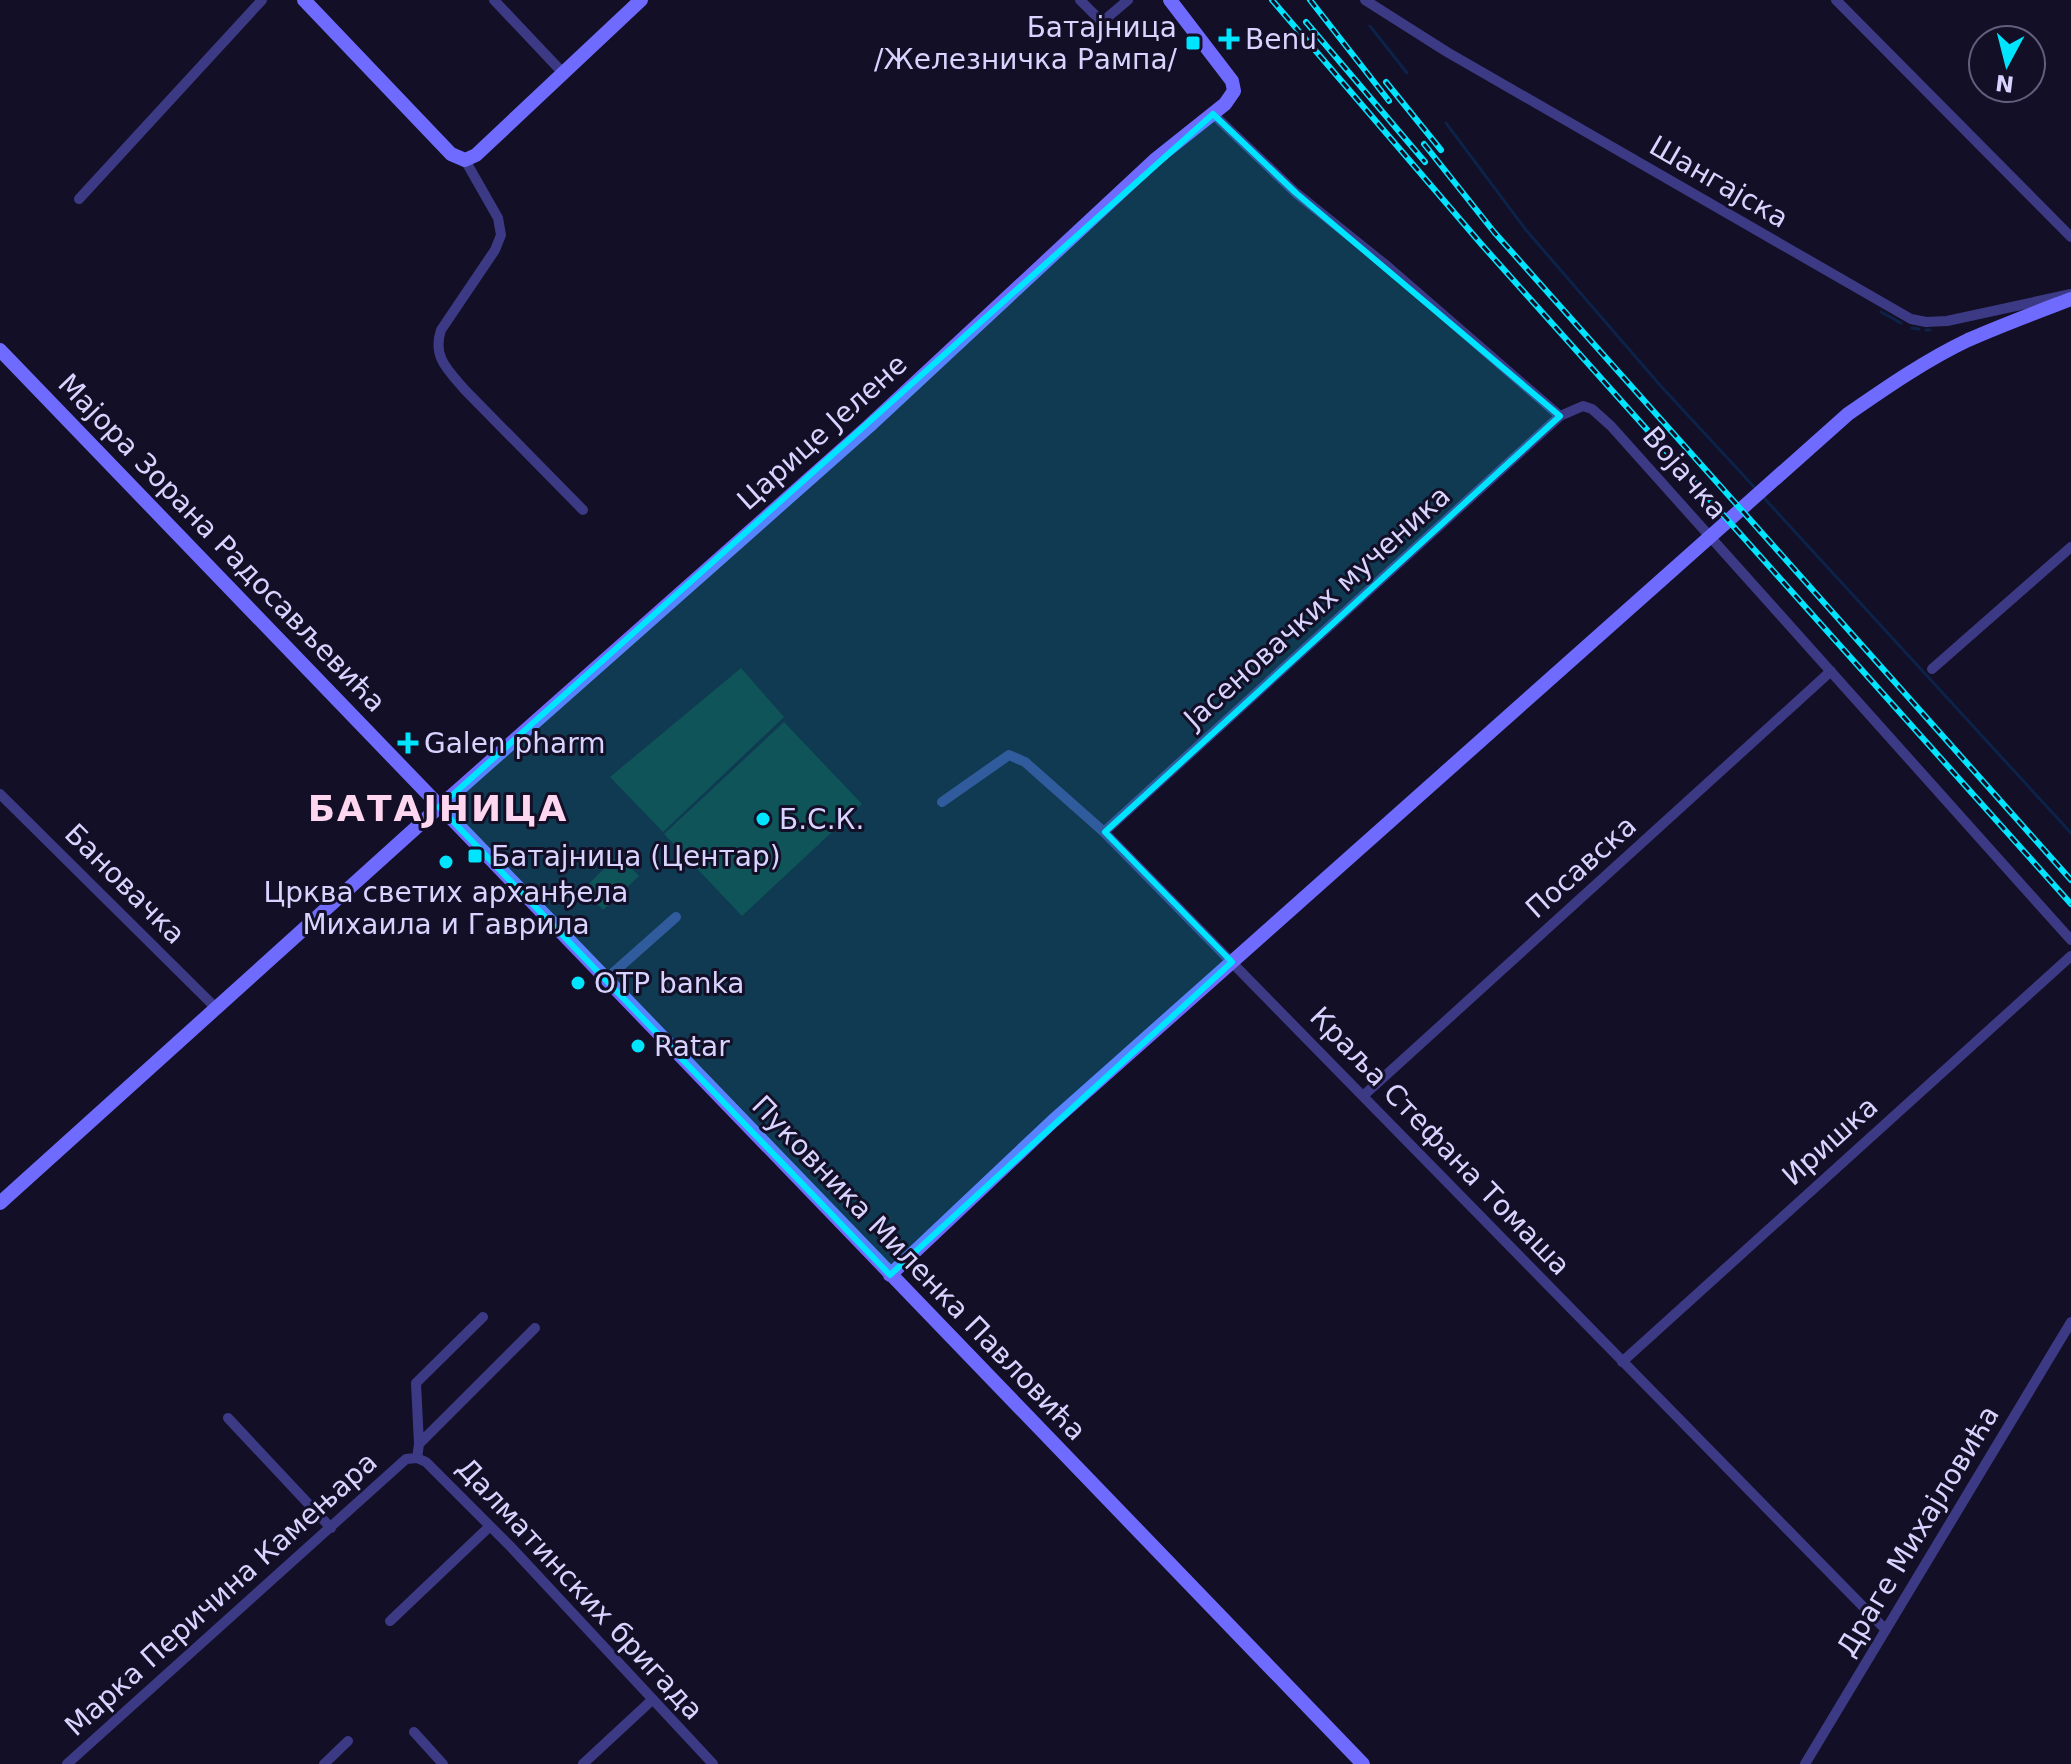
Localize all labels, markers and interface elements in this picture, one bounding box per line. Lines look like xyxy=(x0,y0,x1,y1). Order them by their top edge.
place label: Батајница /Железничка Рампа/ xyxy=(874,11,1178,76)
place label: Benu xyxy=(1245,23,1317,56)
north arrow xyxy=(1967,24,2047,104)
marker: Benu xyxy=(1220,30,1238,48)
marker: Батајница /Железничка Рампа/ xyxy=(1184,34,1202,52)
text: N xyxy=(1994,70,2015,97)
street label: Шангајска xyxy=(1644,129,1794,235)
street label: Царице Јелене xyxy=(731,347,913,517)
street label: Мајора Зорана Радосављевића xyxy=(52,367,392,719)
street label: Војачка xyxy=(1636,420,1734,526)
street label: Јасеновачких мученика xyxy=(1176,479,1457,736)
place label: Galen pharm xyxy=(424,727,605,760)
marker: Galen pharm xyxy=(399,734,417,752)
district label: БАТАЈНИЦА xyxy=(308,788,568,829)
place label: Б.С.К. xyxy=(779,803,864,836)
street label: Посавска xyxy=(1519,809,1643,925)
marker: Б.С.К. xyxy=(754,810,772,828)
street label: Бановачка xyxy=(58,817,192,951)
place label: Батајница (Центар) xyxy=(491,840,781,873)
marker: Батајница (Центар) xyxy=(466,847,484,865)
marker: Црква светих арханђела Михаила и Гаврила xyxy=(437,853,455,871)
place label: Црква светих арханђела Михаила и Гаврила xyxy=(264,876,628,941)
place label: OTP banka xyxy=(594,967,745,1000)
marker: OTP banka xyxy=(569,974,587,992)
street label: Краља Стефана Томаша xyxy=(1303,1000,1577,1282)
place label: Ratar xyxy=(654,1030,730,1063)
marker: Ratar xyxy=(629,1037,647,1055)
street label: Пуковника Миленка Павловића xyxy=(745,1089,1093,1447)
street label: Иришка xyxy=(1776,1090,1884,1192)
street label: Драге Михајловића xyxy=(1830,1400,2006,1662)
street label: Марка Перичина Камењара xyxy=(58,1445,384,1743)
street label: Далматинских бригада xyxy=(450,1451,710,1727)

